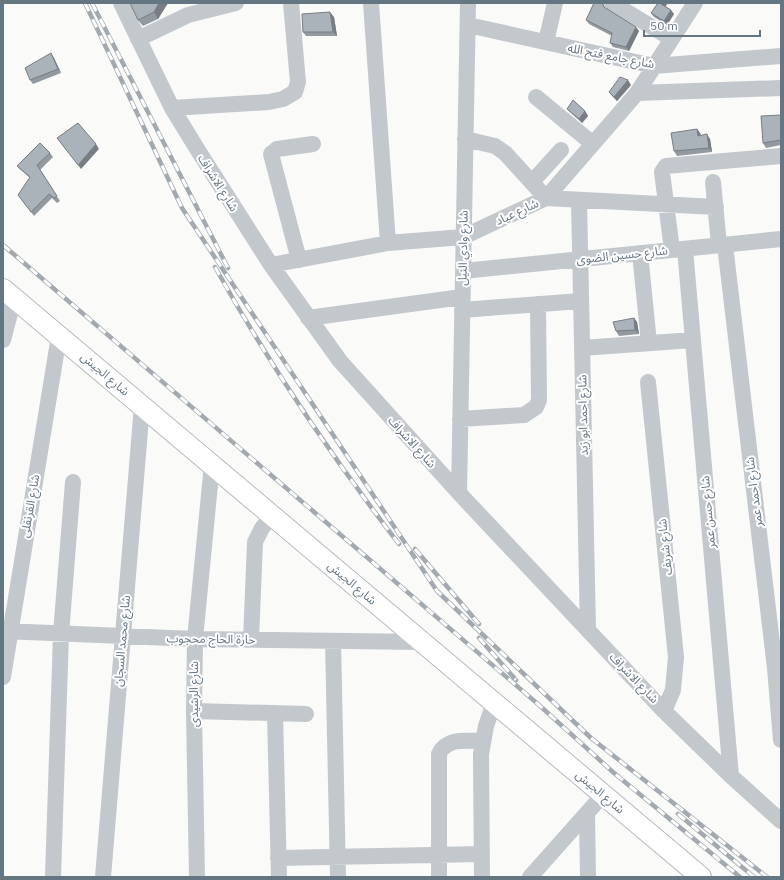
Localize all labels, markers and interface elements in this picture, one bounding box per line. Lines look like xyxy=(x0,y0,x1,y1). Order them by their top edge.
scale bar xyxy=(644,12,760,38)
text: 50 m xyxy=(650,18,678,33)
street label: شارع جامع فتح الله xyxy=(566,40,656,73)
street label: شارع الاشراف xyxy=(193,151,242,215)
street label: شارع عياد xyxy=(493,195,542,230)
street label: شارع وادي النيل xyxy=(454,210,473,286)
street label: شارع حسين الضوى xyxy=(576,242,669,269)
street label: شارع الجيش xyxy=(76,349,133,400)
street label: شارع احمد ابو زيد xyxy=(574,374,593,456)
street label: شارع الاشراف xyxy=(384,413,440,472)
street label: شارع احمد عمر xyxy=(742,456,767,529)
street label: شارع القرنفلى xyxy=(17,473,44,539)
street label: شارع حسن عمر xyxy=(697,475,720,550)
street label: شارع شريف xyxy=(654,518,677,576)
street label: شارع الجيش xyxy=(323,558,380,609)
street label: شارع محمد السجان xyxy=(110,595,135,688)
street label: حارة الحاج محجوب xyxy=(166,630,256,649)
street label: شارع الاشراف xyxy=(605,649,662,707)
street label: شارع الرشيدى xyxy=(186,661,203,727)
street label: شارع الجيش xyxy=(571,767,628,818)

